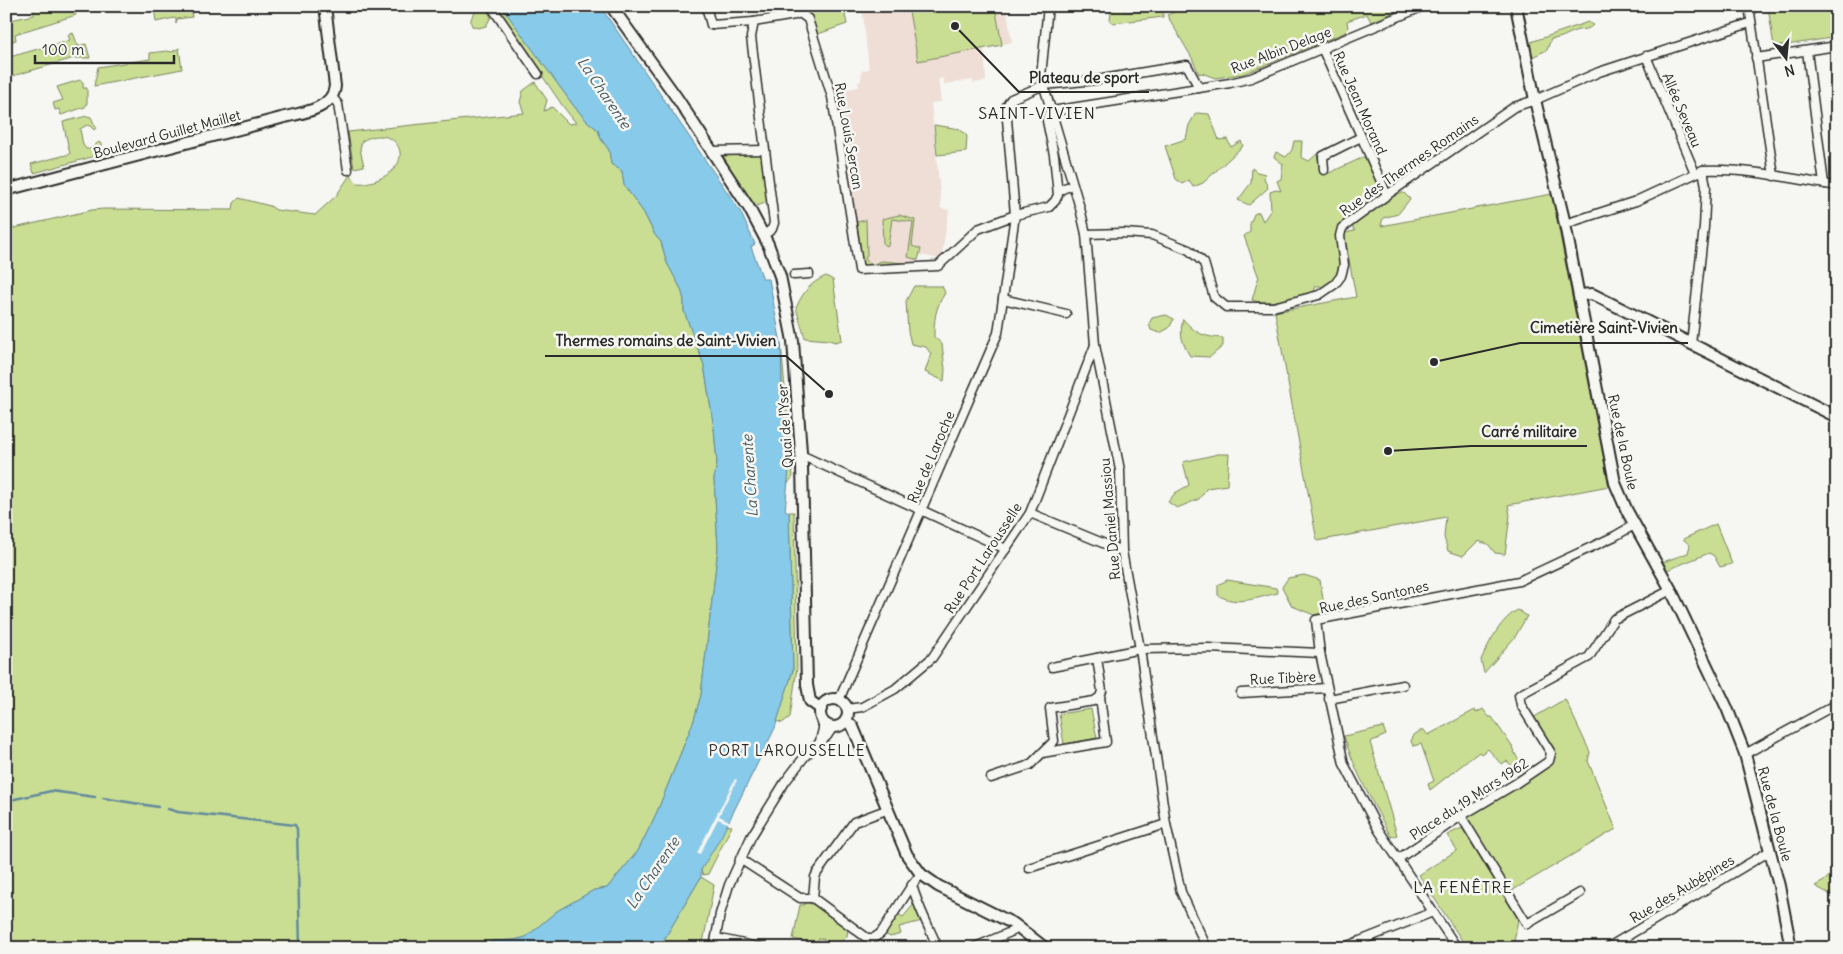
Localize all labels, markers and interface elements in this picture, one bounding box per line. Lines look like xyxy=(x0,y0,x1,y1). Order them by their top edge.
street label: Rue Albin Delage xyxy=(1228,23,1334,77)
scale bar xyxy=(35,32,174,64)
north arrow xyxy=(1760,32,1810,82)
text: 100 m xyxy=(42,40,84,59)
street label: Rue Jean Morand xyxy=(1329,49,1391,157)
water label: La Charente xyxy=(573,53,636,133)
text: N xyxy=(1782,61,1797,80)
callout: Plateau de sport xyxy=(1019,62,1149,92)
text: Plateau de sport xyxy=(1029,68,1140,88)
street label: Allée Seveau xyxy=(1658,70,1706,150)
street label: Rue Louis Sercan xyxy=(831,81,867,191)
district label: SAINT-VIVIEN xyxy=(978,103,1096,123)
street label: Boulevard Guillet Maillet xyxy=(91,106,243,162)
street label: Rue des Thermes Romains xyxy=(1336,110,1482,220)
callout: Cimetière Saint-Vivien xyxy=(1520,313,1688,343)
text: Cimetière Saint-Vivien xyxy=(1530,318,1678,337)
callout: Thermes romains de Saint-Vivien xyxy=(545,326,786,356)
text: Thermes romains de Saint-Vivien xyxy=(556,331,777,350)
street label: Quai de l'Yser xyxy=(773,383,797,469)
street label: Rue de la Boule xyxy=(1604,393,1642,491)
street label: Rue de Laroche xyxy=(903,408,959,506)
callout: Carré militaire xyxy=(1471,416,1587,446)
text: Carré militaire xyxy=(1481,422,1577,441)
water label: La Charente xyxy=(737,433,762,518)
street label: Rue Daniel Massiou xyxy=(1096,457,1124,581)
street label: Rue Port Larousselle xyxy=(940,499,1026,617)
street label: Rue des Santones xyxy=(1318,577,1430,617)
street label: Rue Tibère xyxy=(1249,667,1317,689)
district label: PORT LAROUSSELLE xyxy=(708,741,866,760)
street label: Place du 19 Mars 1962 xyxy=(1406,754,1532,844)
street label: Rue de la Boule xyxy=(1754,765,1796,863)
water label: La Charente xyxy=(622,832,684,912)
street label: Rue des Aubépines xyxy=(1626,851,1738,927)
district label: LA FENÊTRE xyxy=(1413,877,1513,897)

